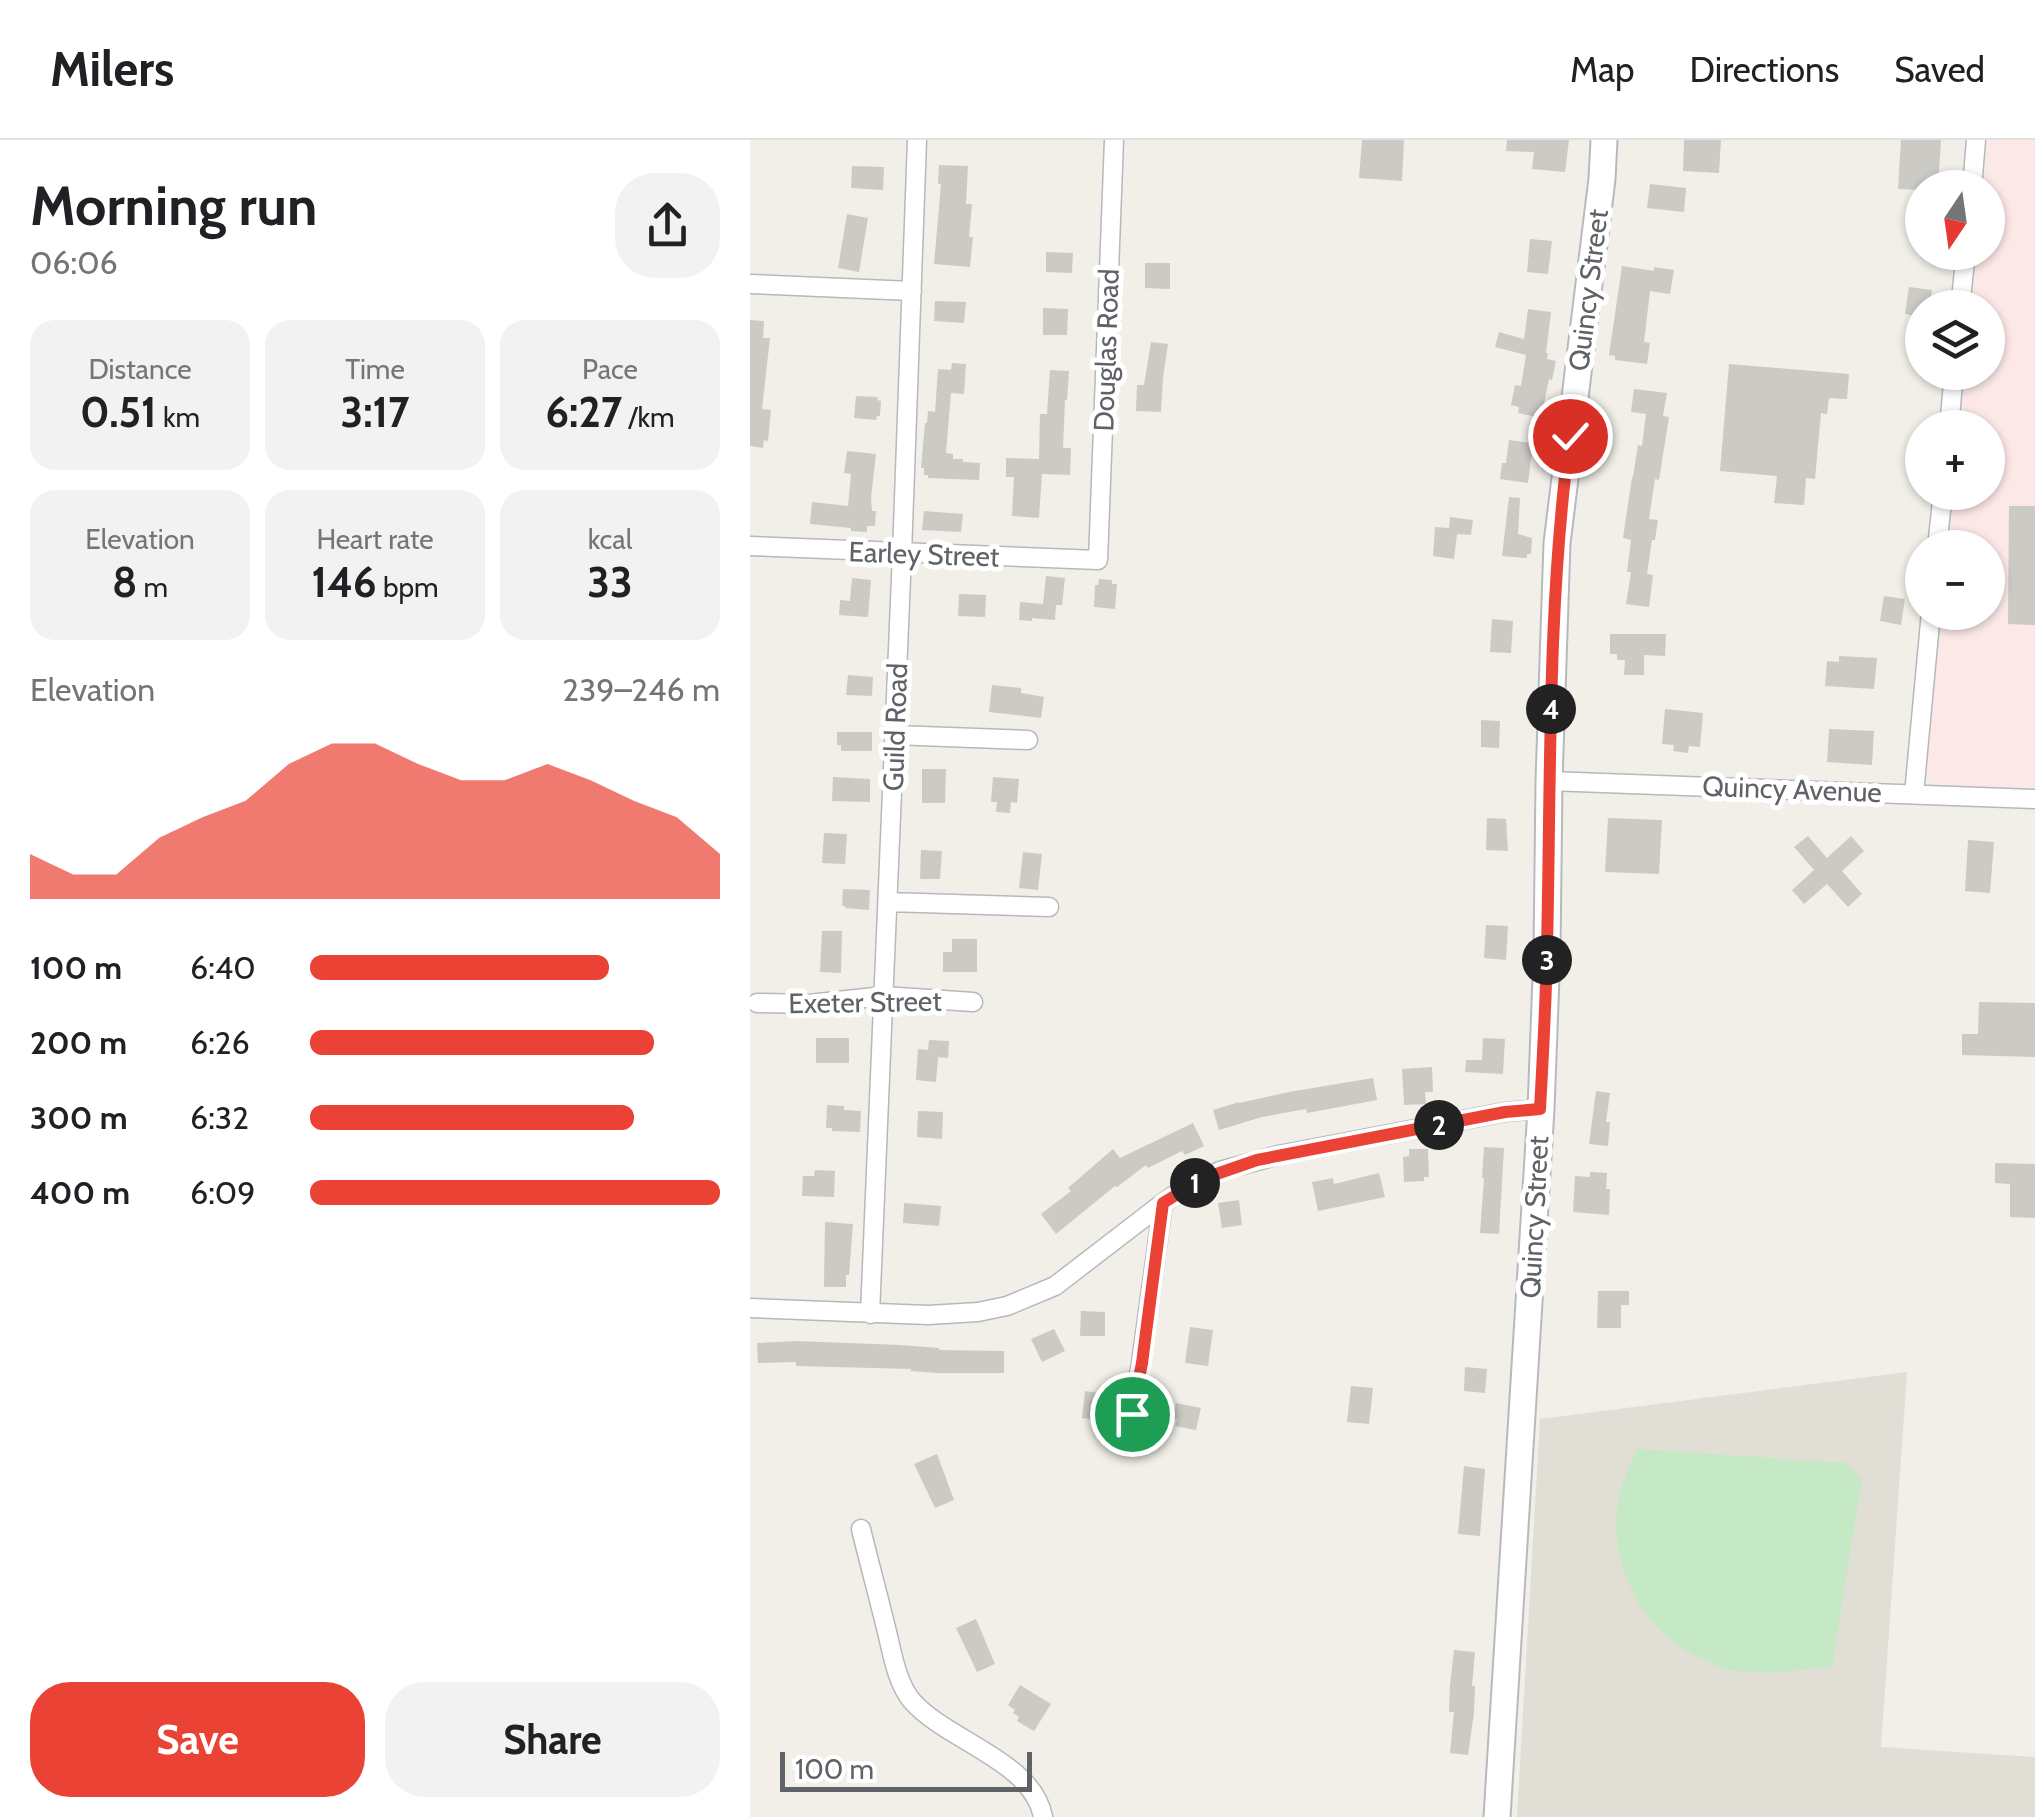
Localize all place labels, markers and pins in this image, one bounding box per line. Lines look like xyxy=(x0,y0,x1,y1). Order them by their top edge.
pin xyxy=(1528,394,1613,479)
pin: 4 xyxy=(1526,684,1576,734)
pin: 3 xyxy=(1522,935,1572,985)
pin: 2 xyxy=(1414,1100,1464,1150)
pin: 1 xyxy=(1170,1158,1220,1208)
pin xyxy=(1090,1372,1175,1457)

